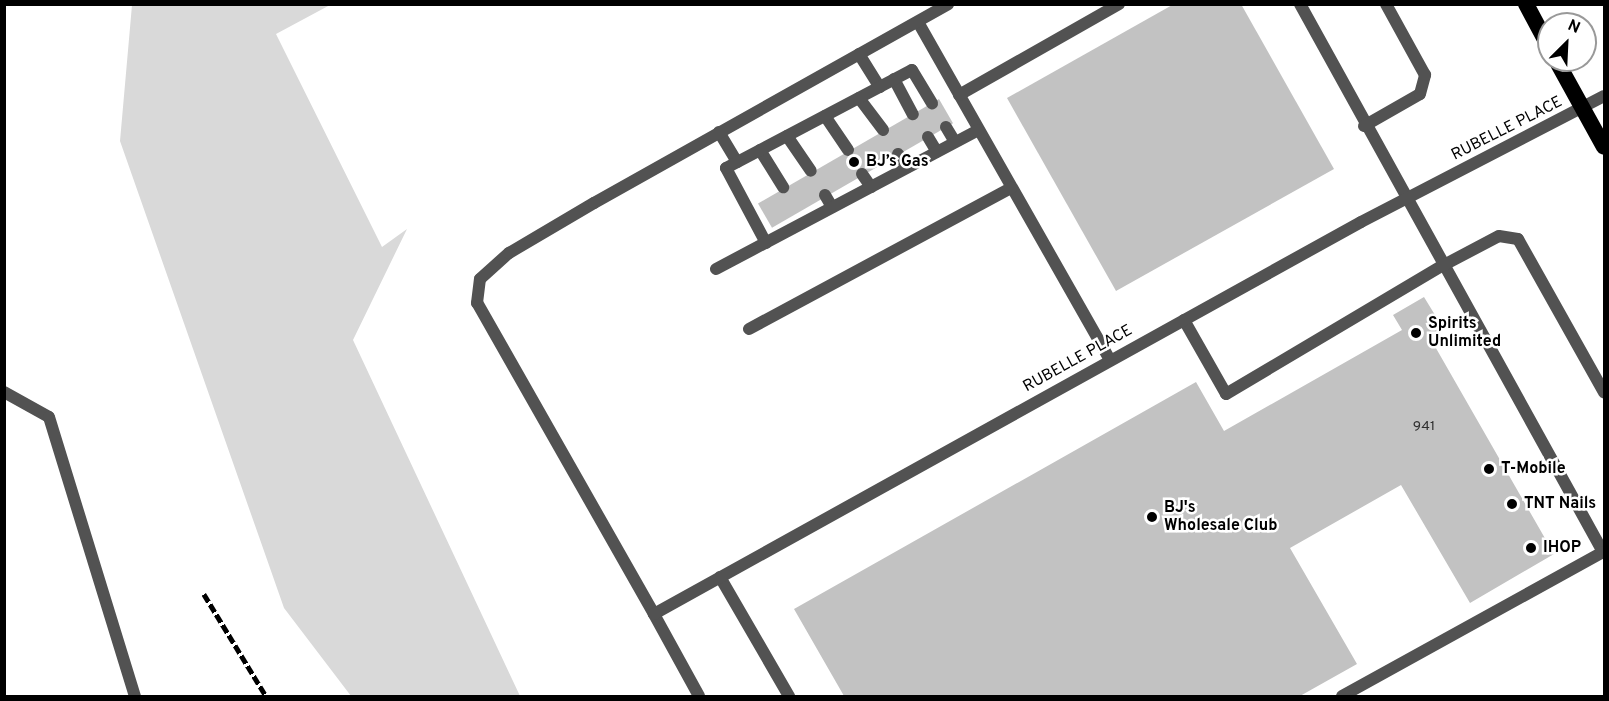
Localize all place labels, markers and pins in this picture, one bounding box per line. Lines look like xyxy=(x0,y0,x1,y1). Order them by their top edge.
place label: BJ’s Gas xyxy=(866,152,929,172)
marker: BJ’s Gas xyxy=(847,155,861,169)
place label: Spirits Unlimited xyxy=(1428,314,1501,352)
marker: Spirits Unlimited xyxy=(1409,326,1423,340)
place label: T-Mobile xyxy=(1501,459,1566,479)
marker: T-Mobile xyxy=(1482,462,1496,476)
place label: TNT Nails xyxy=(1524,494,1596,514)
marker: TNT Nails xyxy=(1505,497,1519,511)
place label: BJ's Wholesale Club xyxy=(1164,498,1277,536)
marker: BJ's Wholesale Club xyxy=(1145,510,1159,524)
place label: IHOP xyxy=(1543,538,1581,558)
marker: IHOP xyxy=(1524,541,1538,555)

